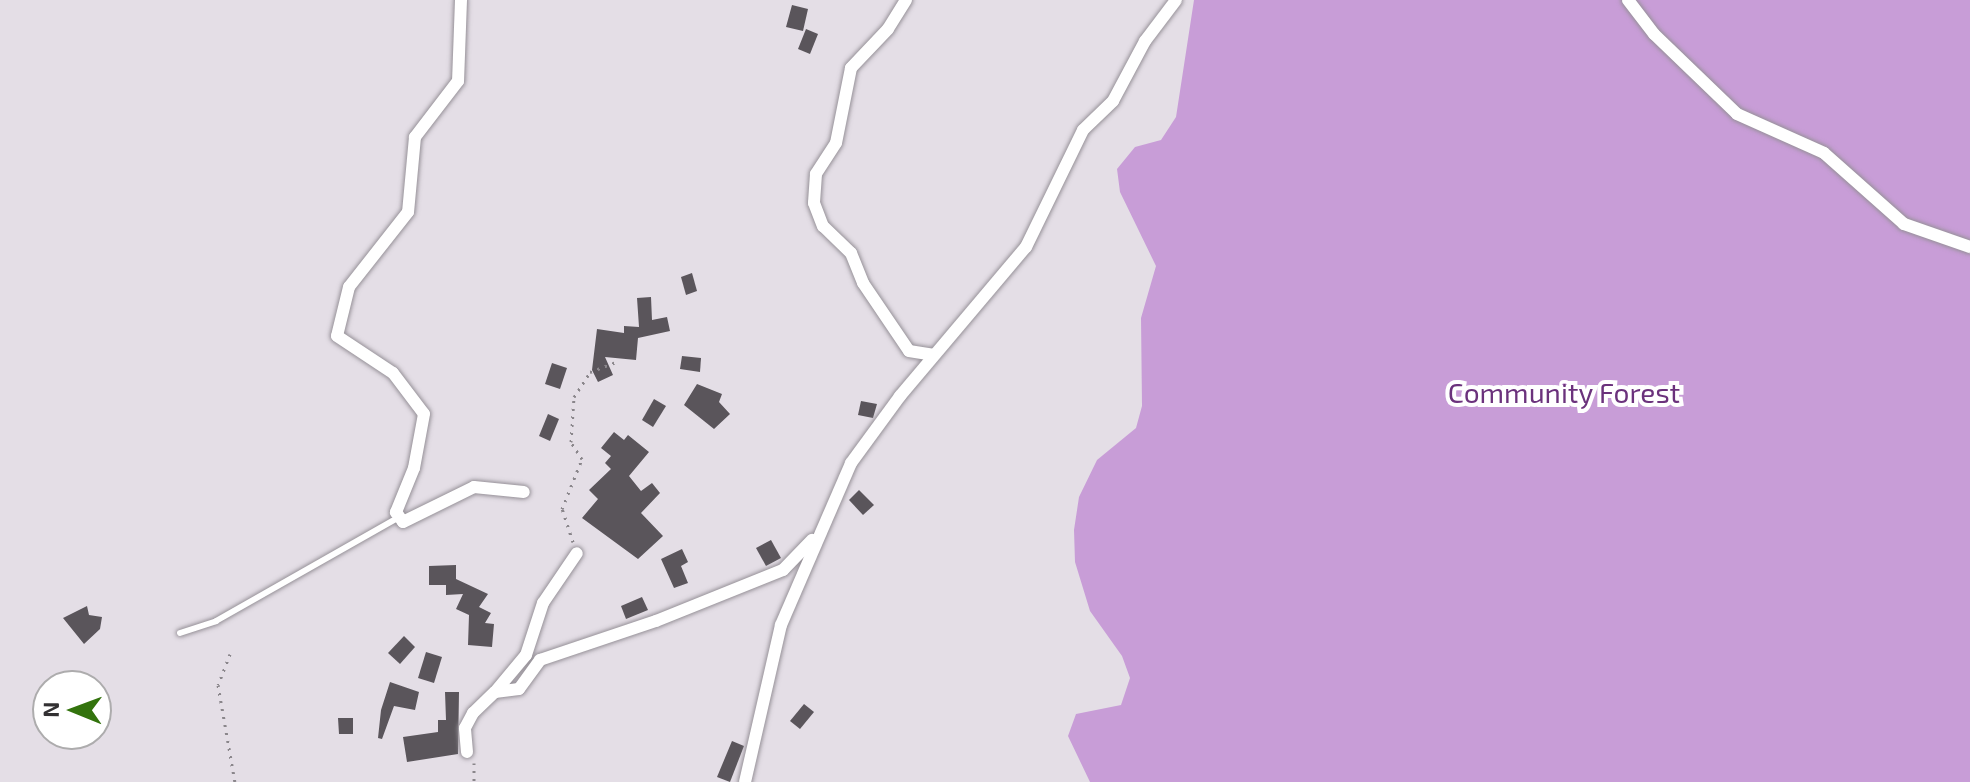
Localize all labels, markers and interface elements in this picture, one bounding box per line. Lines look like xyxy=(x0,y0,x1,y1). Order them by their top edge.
park label: Community Forest xyxy=(1447,375,1681,409)
north arrow xyxy=(32,670,112,750)
text: N xyxy=(37,701,63,718)

